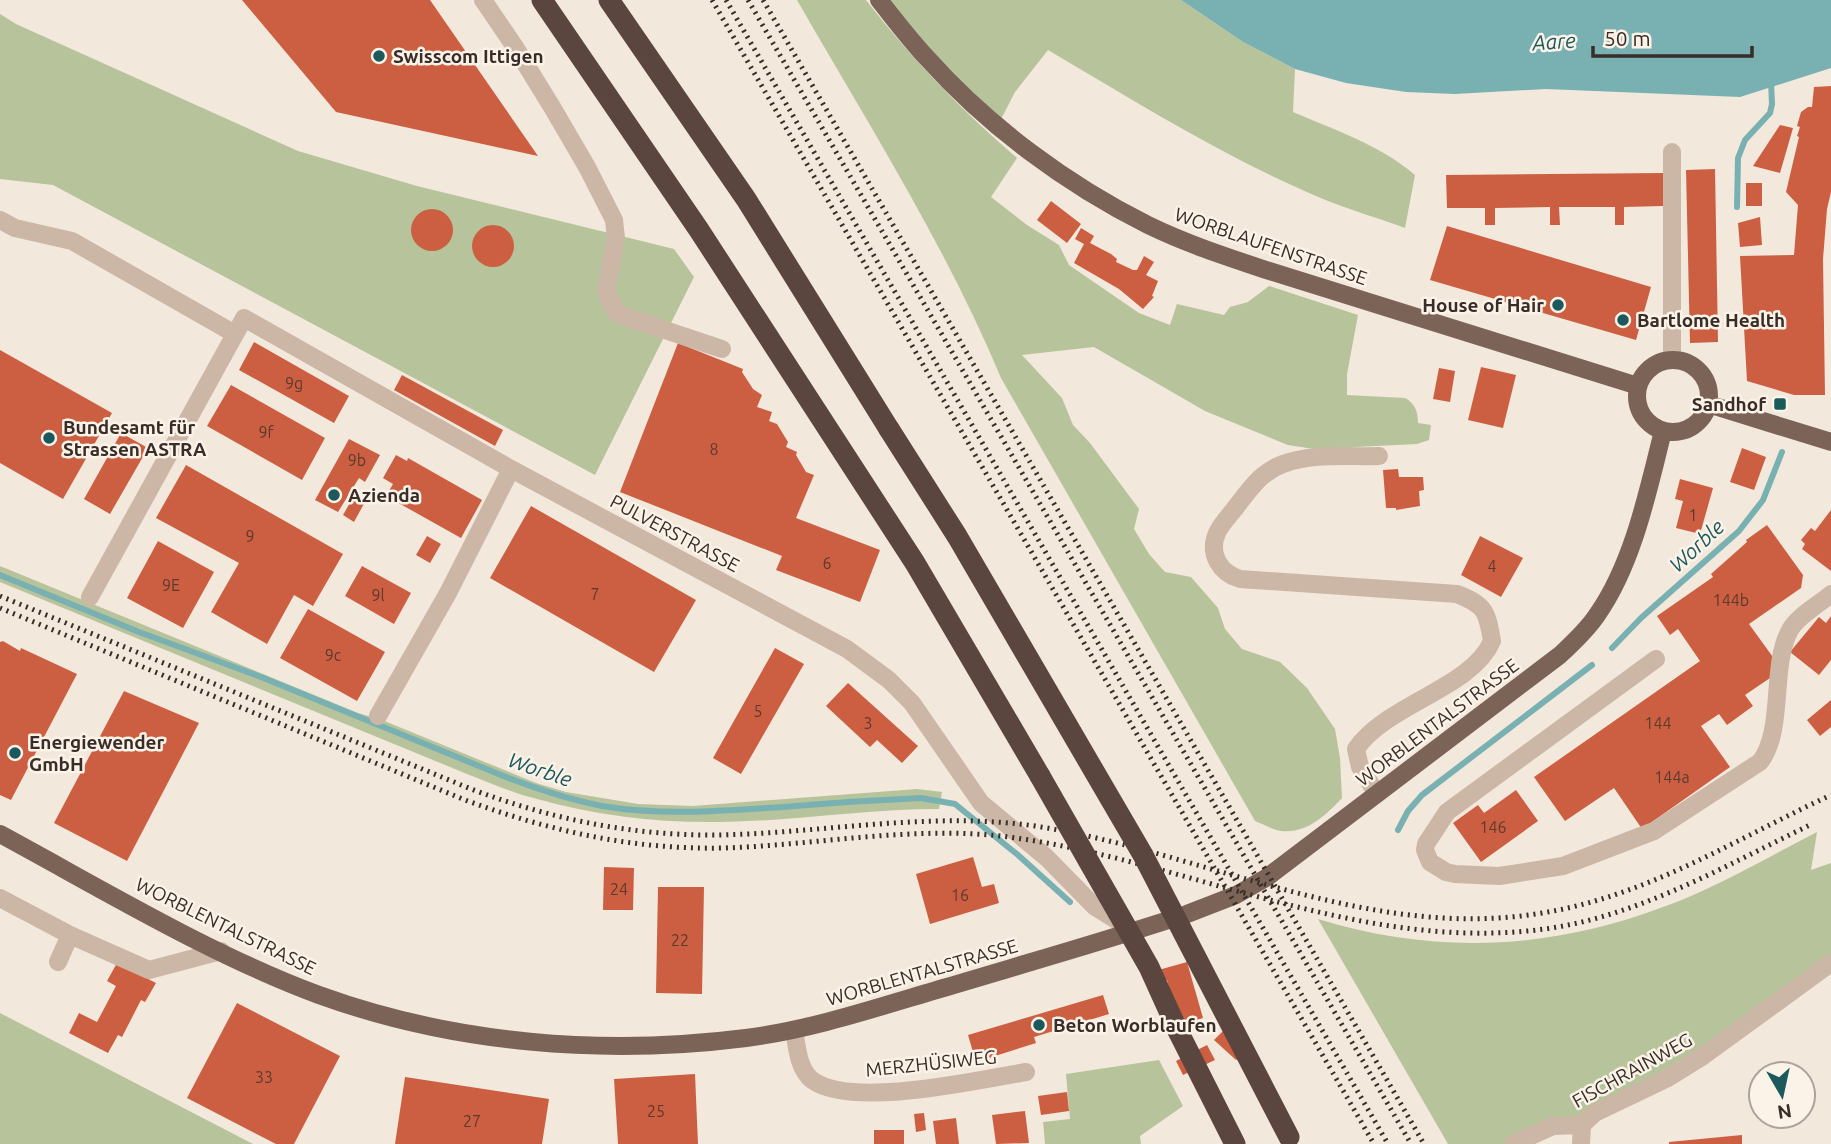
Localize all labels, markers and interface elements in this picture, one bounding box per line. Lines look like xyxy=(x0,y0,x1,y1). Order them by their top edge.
scale bar xyxy=(1593,14,1752,58)
text: 50 m xyxy=(1604,26,1651,50)
water label: Aare xyxy=(1530,27,1577,55)
place label: Swisscom Ittigen xyxy=(393,45,544,67)
marker: Swisscom Ittigen xyxy=(371,48,387,64)
street label: WORBLAUFENSTRASSE xyxy=(1172,203,1370,289)
place label: House of Hair xyxy=(1422,294,1544,316)
marker: House of Hair xyxy=(1550,297,1566,313)
place label: Bartlome Health xyxy=(1637,309,1785,331)
marker: Bartlome Health xyxy=(1615,312,1631,328)
house number: 9g xyxy=(285,374,303,392)
place label: Sandhof xyxy=(1692,393,1766,415)
marker: Sandhof xyxy=(1772,396,1788,412)
place label: Bundesamt für Strassen ASTRA xyxy=(63,416,207,460)
house number: 9f xyxy=(258,423,274,441)
marker: Bundesamt für Strassen ASTRA xyxy=(41,430,57,446)
house number: 8 xyxy=(709,440,719,458)
house number: 9b xyxy=(348,451,366,469)
place label: Azienda xyxy=(348,484,420,506)
marker: Azienda xyxy=(326,487,342,503)
street label: PULVERSTRASSE xyxy=(607,490,743,576)
house number: 1 xyxy=(1688,506,1698,524)
water label: Worble xyxy=(1664,514,1729,576)
house number: 9 xyxy=(245,527,255,545)
house number: 6 xyxy=(822,554,832,572)
house number: 4 xyxy=(1487,557,1497,575)
house number: 9E xyxy=(162,576,180,594)
house number: 7 xyxy=(590,585,600,603)
house number: 9l xyxy=(371,586,385,604)
house number: 144b xyxy=(1713,591,1749,609)
house number: 9c xyxy=(325,646,342,664)
street label: WORBLENTALSTRASSE xyxy=(1351,654,1523,790)
house number: 5 xyxy=(753,702,763,720)
house number: 3 xyxy=(863,714,873,732)
house number: 144 xyxy=(1644,714,1672,732)
place label: Energiewender GmbH xyxy=(29,731,165,775)
marker: Energiewender GmbH xyxy=(7,745,23,761)
water label: Worble xyxy=(505,747,576,791)
house number: 144a xyxy=(1654,768,1690,786)
house number: 146 xyxy=(1479,818,1507,836)
street label: WORBLENTALSTRASSE xyxy=(132,873,320,979)
house number: 24 xyxy=(610,880,628,898)
house number: 16 xyxy=(951,886,969,904)
house number: 22 xyxy=(671,931,689,949)
street label: WORBLENTALSTRASSE xyxy=(824,934,1020,1010)
place label: Beton Worblaufen xyxy=(1053,1014,1217,1036)
marker: Beton Worblaufen xyxy=(1031,1017,1047,1033)
street label: FISCHRAINWEG xyxy=(1568,1028,1696,1112)
street label: MERZHÜSIWEG xyxy=(864,1045,998,1081)
north arrow xyxy=(1747,1060,1817,1130)
house number: 33 xyxy=(255,1068,273,1086)
text: N xyxy=(1776,1100,1793,1124)
house number: 25 xyxy=(647,1102,665,1120)
house number: 27 xyxy=(463,1112,481,1130)

